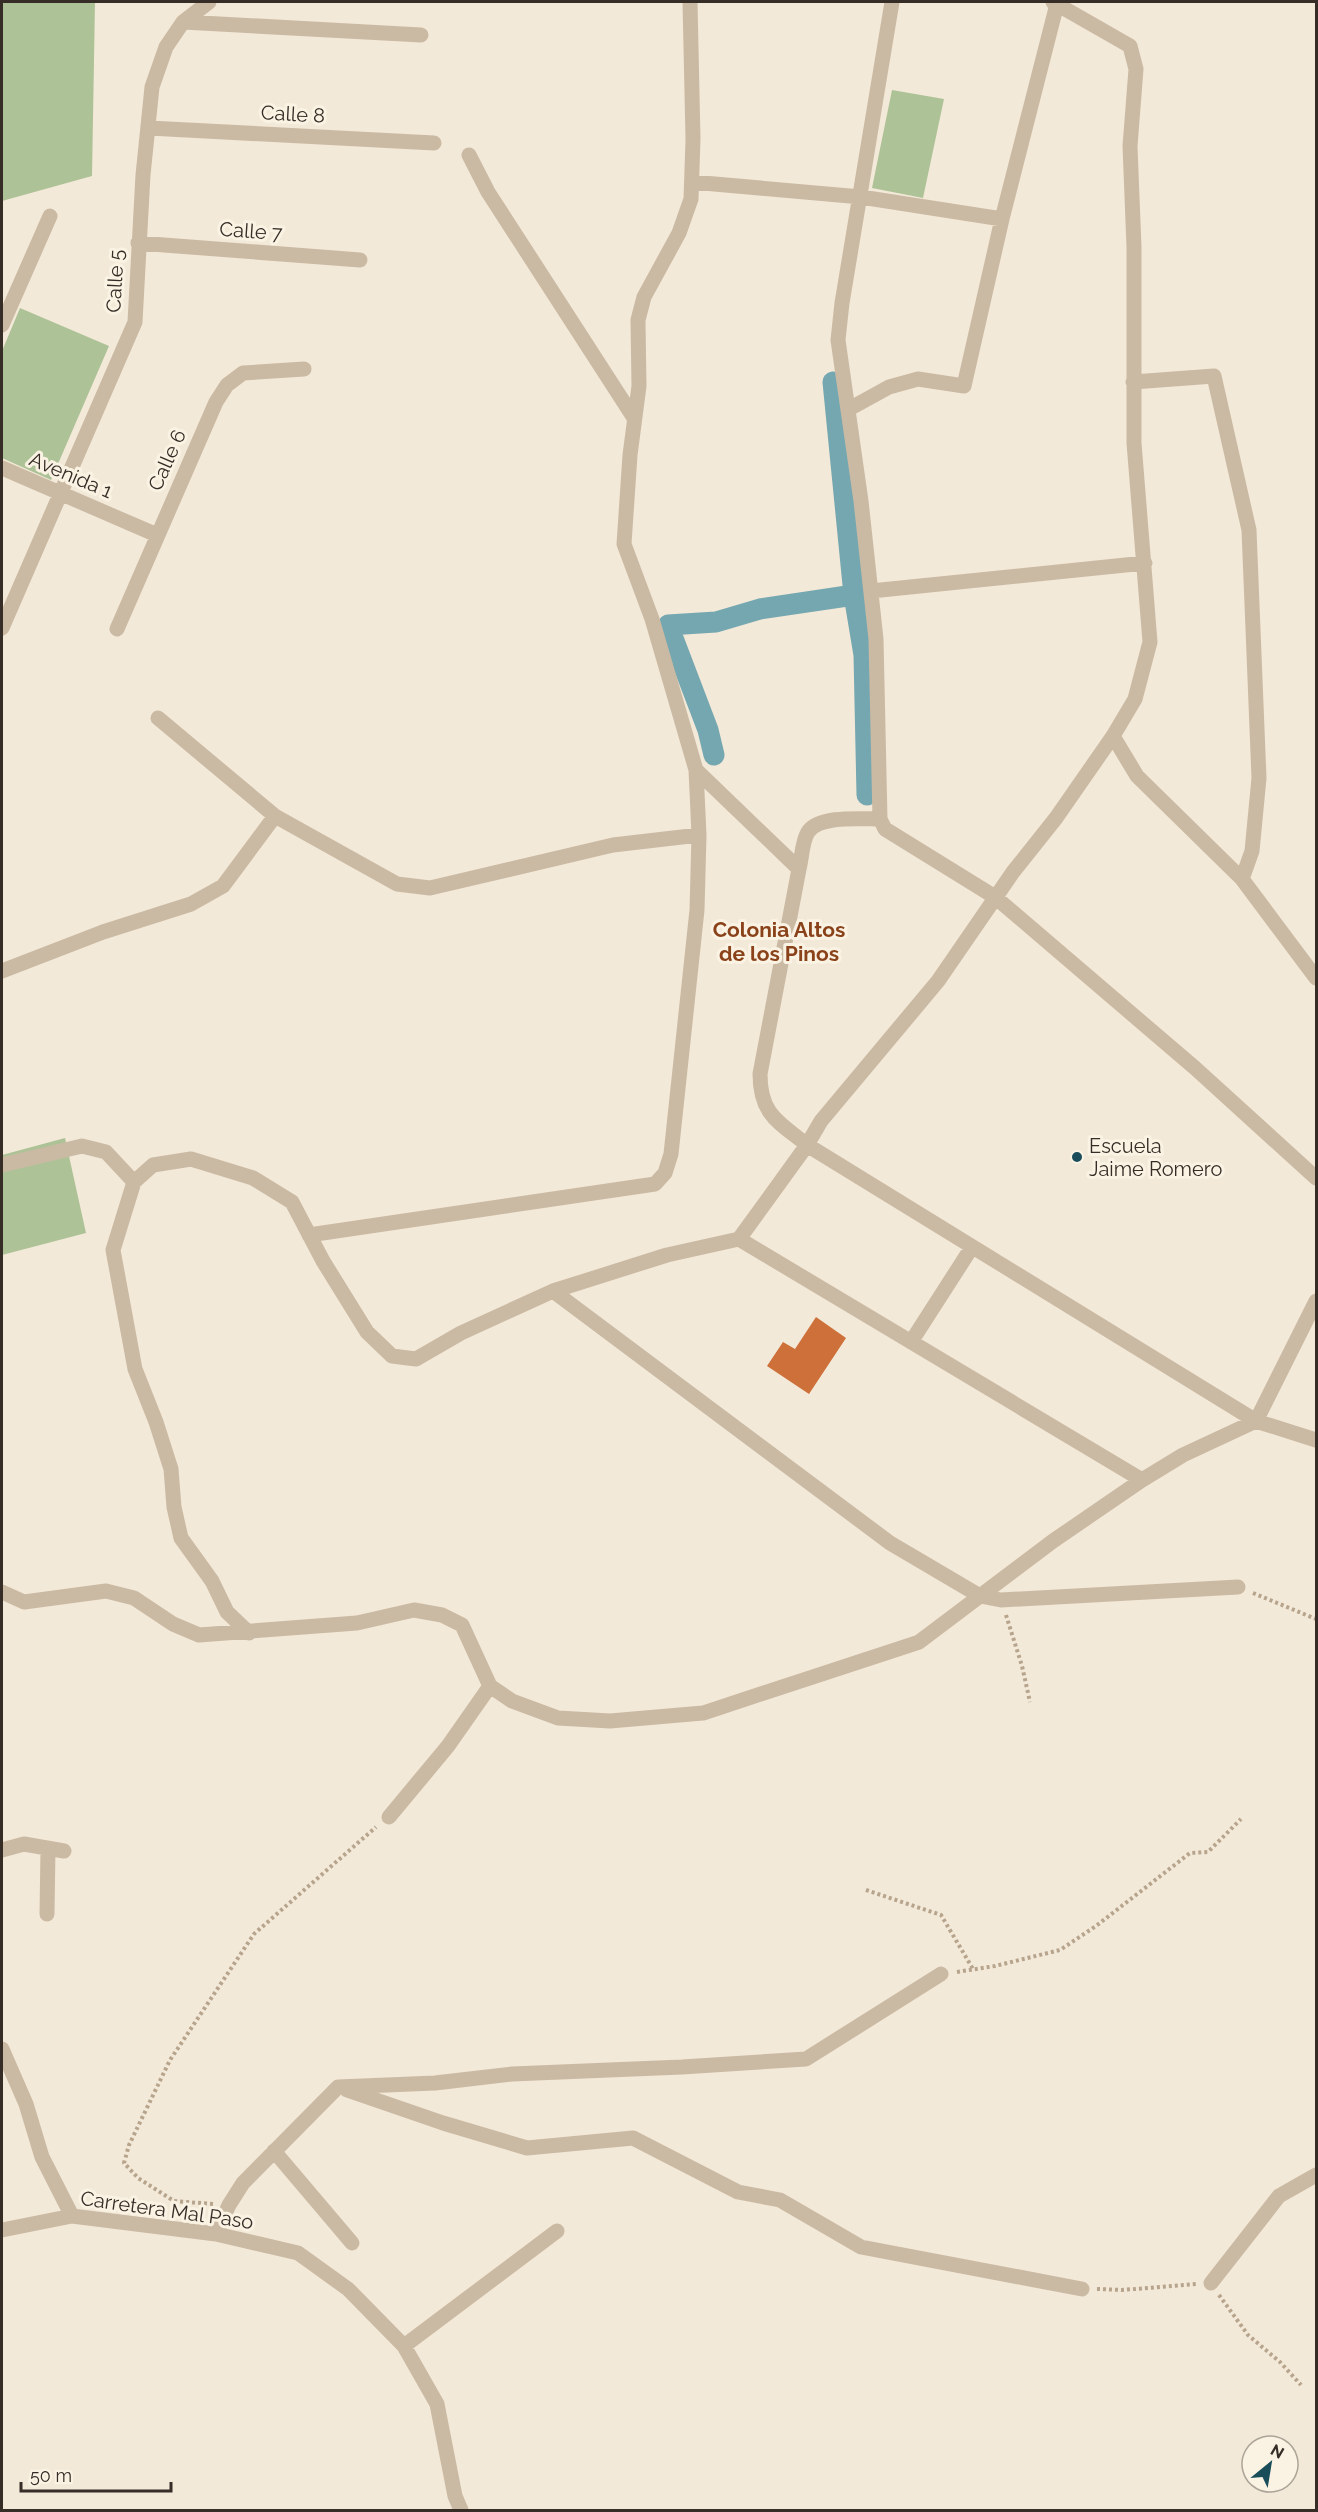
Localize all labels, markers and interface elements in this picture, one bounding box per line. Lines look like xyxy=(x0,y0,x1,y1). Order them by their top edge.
street label: Calle 8 xyxy=(260,100,326,128)
street label: Calle 7 xyxy=(219,217,284,245)
street label: Calle 5 xyxy=(101,249,129,313)
street label: Calle 6 xyxy=(143,426,191,494)
street label: Avenida 1 xyxy=(26,447,117,503)
district label: Colonia Altos de los Pinos xyxy=(713,917,845,966)
place label: Escuela Jaime Romero xyxy=(1089,1134,1222,1181)
marker: Escuela Jaime Romero xyxy=(1070,1150,1084,1164)
street label: Carretera Mal Paso xyxy=(79,2186,255,2234)
north arrow xyxy=(1240,2434,1300,2494)
text: N xyxy=(1267,2440,1287,2463)
scale bar xyxy=(21,2455,171,2493)
text: 50 m xyxy=(30,2465,72,2486)

